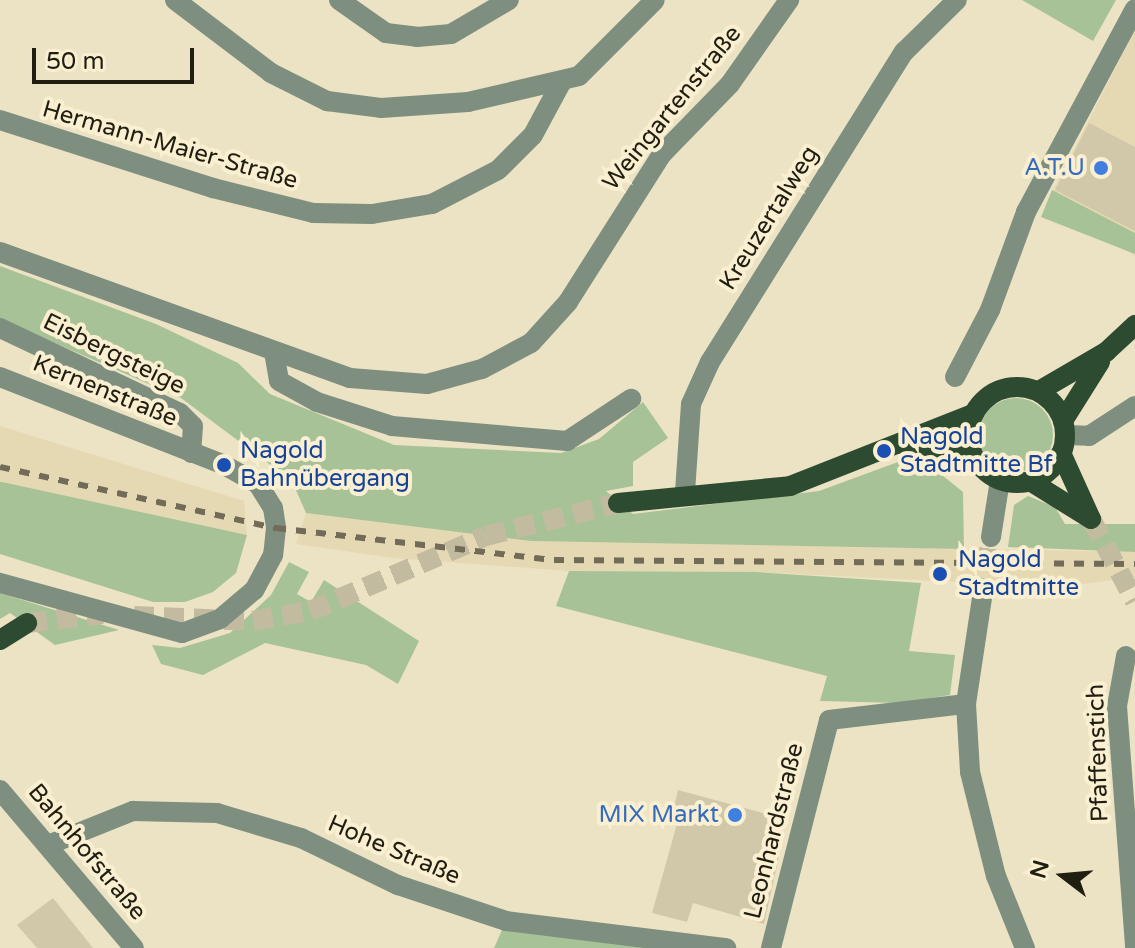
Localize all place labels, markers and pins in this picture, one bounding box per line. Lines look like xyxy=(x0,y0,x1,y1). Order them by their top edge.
place label: A.T.U xyxy=(1024,154,1085,182)
marker: A.T.U xyxy=(1092,159,1110,177)
place label: Nagold Stadtmitte Bf xyxy=(900,423,1053,479)
place label: Nagold Bahnübergang xyxy=(240,437,410,493)
marker: Nagold Stadtmitte Bf xyxy=(875,442,893,460)
marker: Nagold Bahnübergang xyxy=(215,456,233,474)
place label: Nagold Stadtmitte xyxy=(958,546,1079,602)
marker: Nagold Stadtmitte xyxy=(929,563,951,585)
place label: MIX Markt xyxy=(599,801,719,829)
marker: MIX Markt xyxy=(726,806,744,824)

